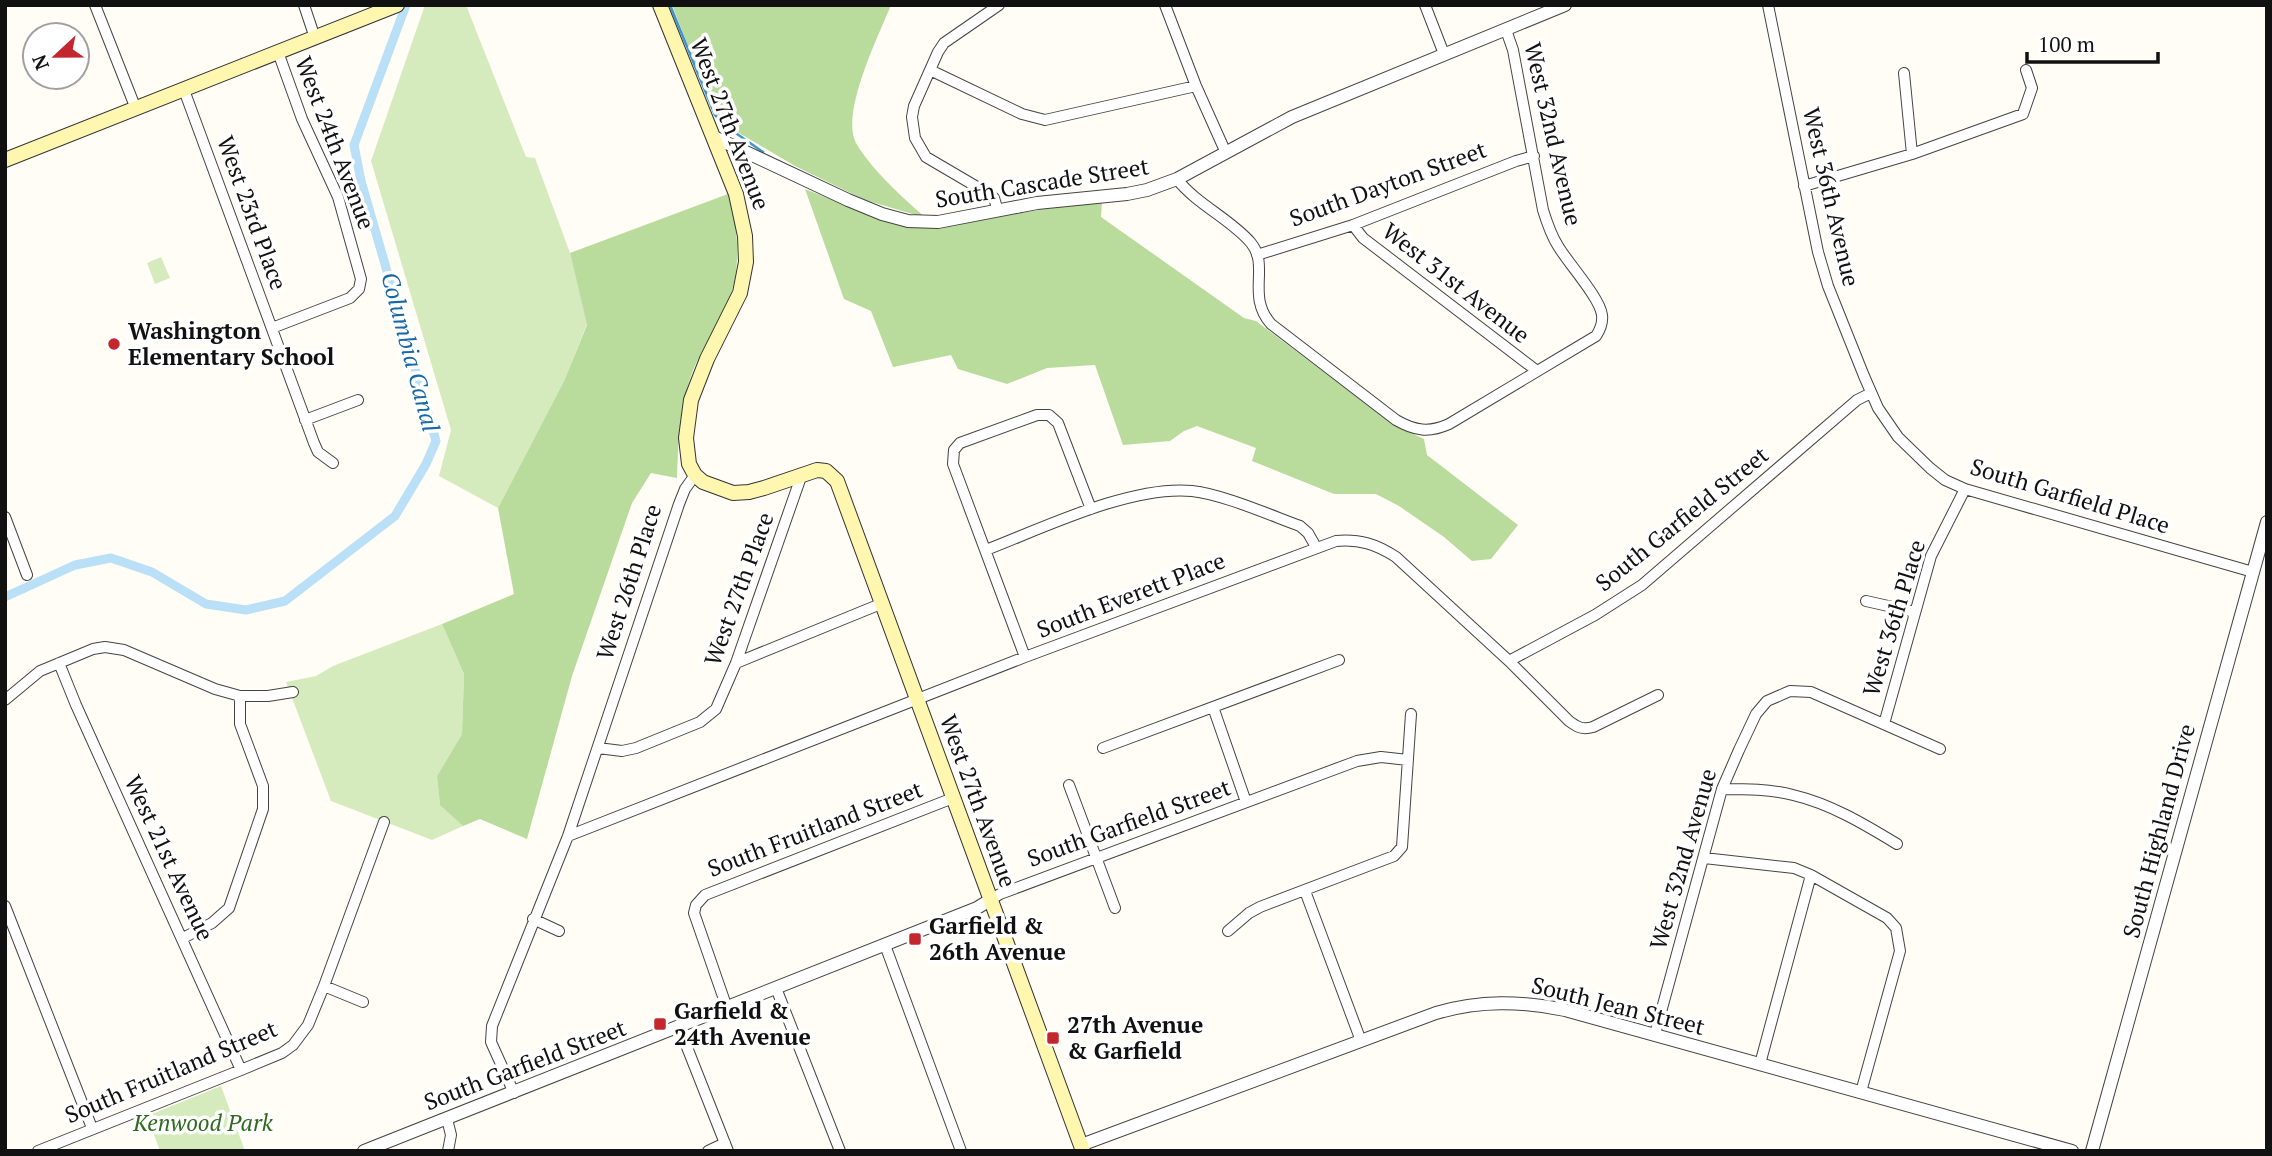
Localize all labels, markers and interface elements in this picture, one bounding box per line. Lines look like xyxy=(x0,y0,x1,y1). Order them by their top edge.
north arrow xyxy=(21,21,91,91)
scale bar xyxy=(2027,21,2158,65)
text: 100 m xyxy=(2038,30,2095,58)
street label: West 27th Avenue xyxy=(683,33,777,214)
street label: West 32nd Avenue xyxy=(1517,39,1590,229)
text: N xyxy=(25,51,54,74)
street label: West 24th Avenue xyxy=(288,52,383,234)
street label: West 36th Avenue xyxy=(1796,104,1867,289)
street label: West 23rd Place xyxy=(210,132,295,294)
street label: South Dayton Street xyxy=(1285,133,1491,234)
street label: South Cascade Street xyxy=(933,150,1151,215)
street label: West 31st Avenue xyxy=(1376,215,1536,350)
water label: Columbia Canal xyxy=(374,268,448,436)
place label: Washington Elementary School xyxy=(128,315,335,372)
marker: Washington Elementary School xyxy=(106,336,122,352)
street label: South Garfield Street xyxy=(1589,439,1775,598)
street label: South Garfield Place xyxy=(1967,450,2174,541)
street label: West 26th Place xyxy=(589,500,668,664)
street label: West 27th Place xyxy=(696,508,781,670)
street label: West 36th Place xyxy=(1855,536,1932,700)
street label: South Everett Place xyxy=(1032,544,1229,645)
street label: West 27th Avenue xyxy=(933,710,1024,891)
street label: South Highland Drive xyxy=(2115,720,2202,941)
street label: West 32nd Avenue xyxy=(1642,765,1723,953)
street label: West 21st Avenue xyxy=(118,770,221,946)
street label: South Garfield Street xyxy=(1023,771,1235,874)
street label: South Fruitland Street xyxy=(703,773,927,884)
place label: Garfield & 26th Avenue xyxy=(929,910,1066,967)
marker: Garfield & 26th Avenue xyxy=(907,931,923,947)
street label: South Jean Street xyxy=(1528,969,1708,1042)
place label: Garfield & 24th Avenue xyxy=(674,995,811,1052)
place label: 27th Avenue & Garfield xyxy=(1067,1009,1203,1066)
street label: South Garfield Street xyxy=(419,1012,631,1117)
street label: South Fruitland Street xyxy=(60,1013,282,1130)
marker: Garfield & 24th Avenue xyxy=(652,1016,668,1032)
marker: 27th Avenue & Garfield xyxy=(1045,1030,1061,1046)
park label: Kenwood Park xyxy=(132,1107,274,1138)

